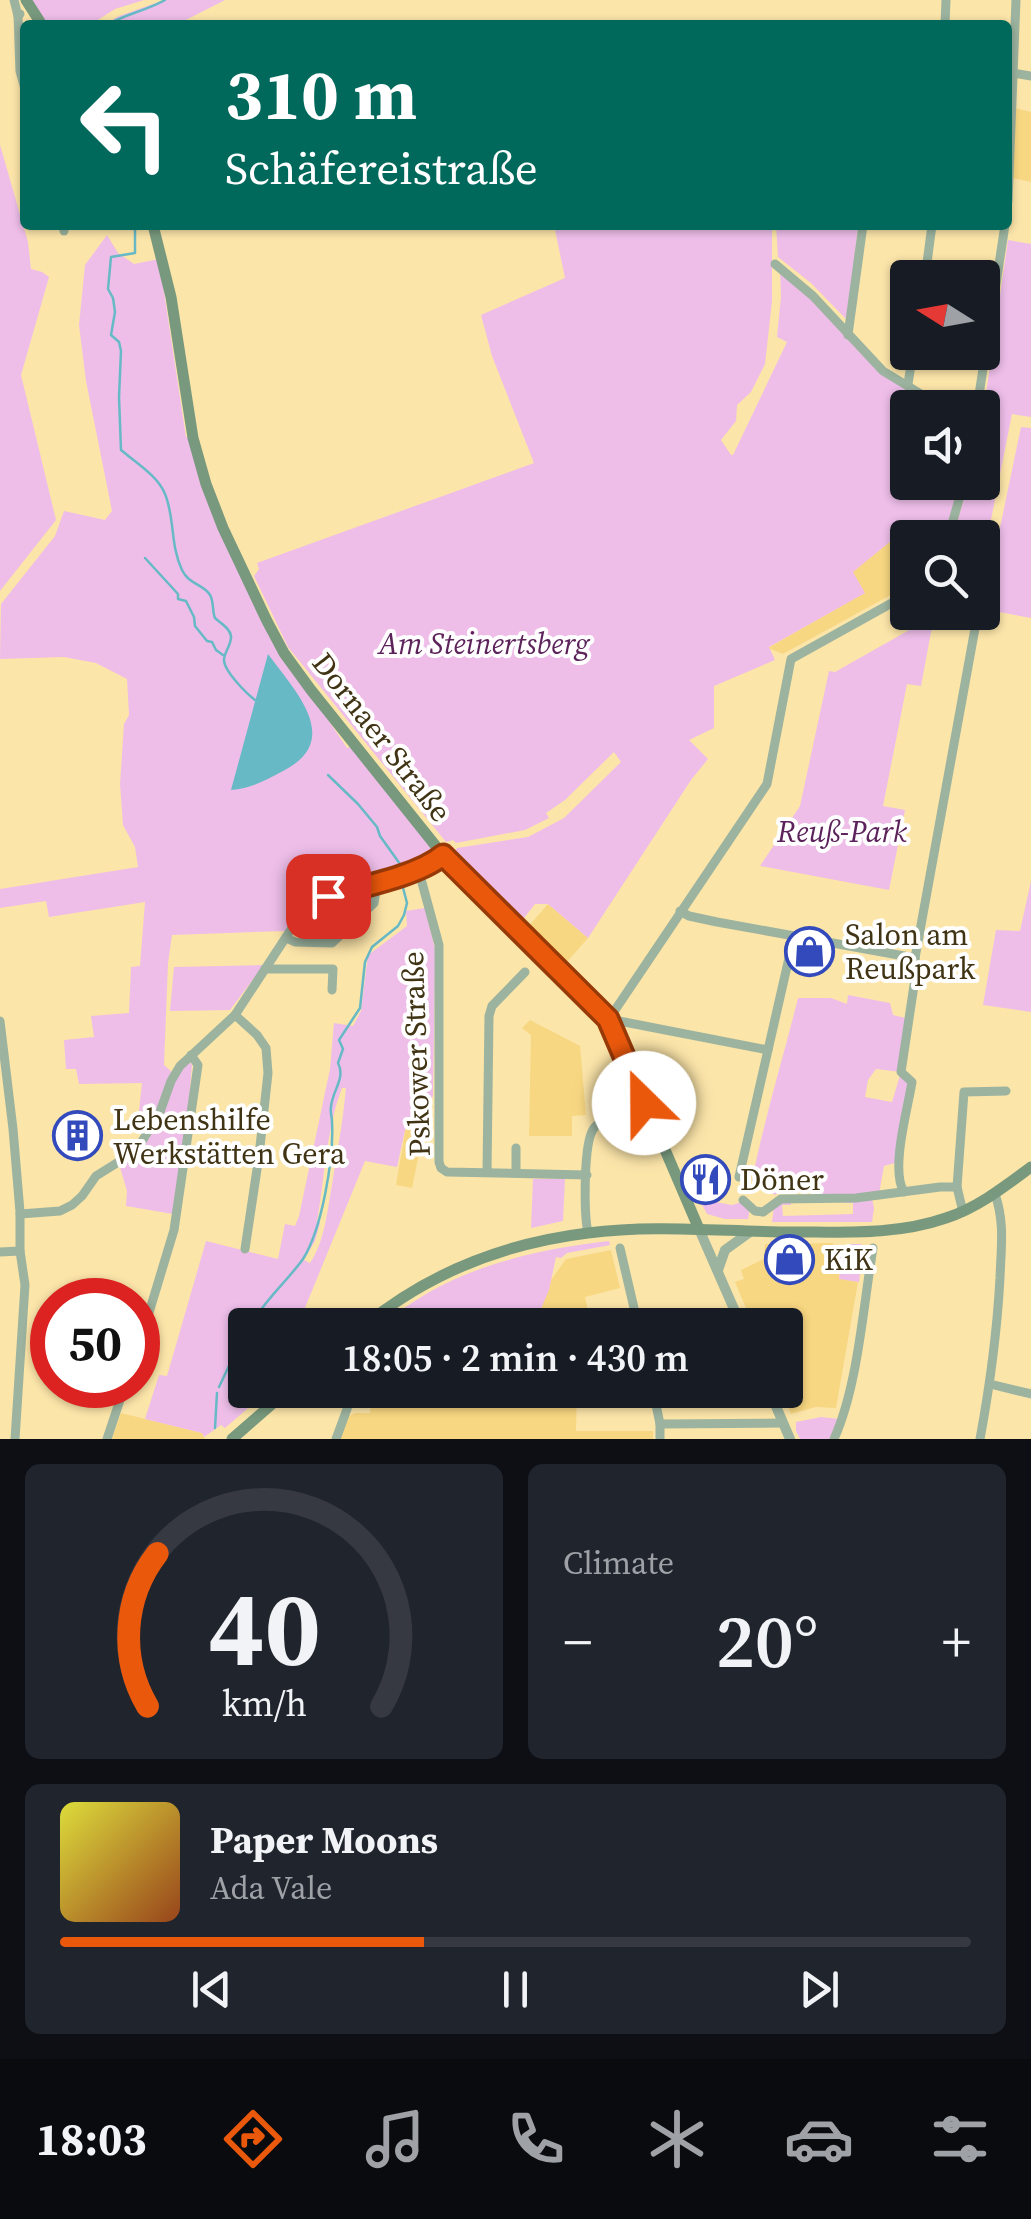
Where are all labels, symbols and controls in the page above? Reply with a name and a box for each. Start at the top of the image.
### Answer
text: 310 m [225,46,417,142]
icon: left [60,60,190,190]
text: Schäfereistraße [225,137,538,199]
north arrow [890,260,1000,370]
map controls [890,260,1000,630]
button: sound [890,390,1000,500]
button: search [890,520,1000,630]
park label: Am Steinertsberg [376,623,591,664]
street label: Dornaer Straße [303,644,461,830]
park label: Reuß-Park [776,811,908,852]
pin [286,854,371,939]
icon: arrive [301,869,356,924]
place label: Salon am Reußpark [845,914,976,989]
shop icon: Salon am Reußpark [784,925,836,977]
street label: Pskower Straße [392,951,440,1157]
position arrow [592,1051,696,1155]
place label: Lebenshilfe Werkstätten Gera [113,1099,346,1174]
building icon: Lebenshilfe Werkstätten Gera [52,1110,104,1162]
restaurant icon: Döner [679,1153,731,1205]
place label: Döner [740,1159,824,1200]
shop icon: KiK [763,1233,815,1285]
place label: KiK [824,1239,873,1280]
speed limit sign: 50 [30,1278,160,1408]
text: 18:05 · 2 min · 430 m [342,1332,689,1384]
text: Climate [563,1541,674,1585]
text: 40 [208,1556,320,1699]
text: 20° [716,1589,818,1692]
text: − [563,1604,592,1679]
text: + [942,1604,971,1679]
text: km/h [221,1679,307,1728]
text: Paper Moons [210,1814,438,1866]
text: Ada Vale [210,1866,332,1910]
icon: previous [184,1962,239,2017]
icon: pause [488,1962,543,2017]
icon: next [792,1962,847,2017]
icon: directions [218,2104,288,2174]
icon: music [360,2104,430,2174]
icon: phone [501,2104,571,2174]
icon: climate [642,2104,712,2174]
icon: car [784,2104,854,2174]
icon: filters [925,2104,995,2174]
text: 18:03 [36,2108,147,2170]

